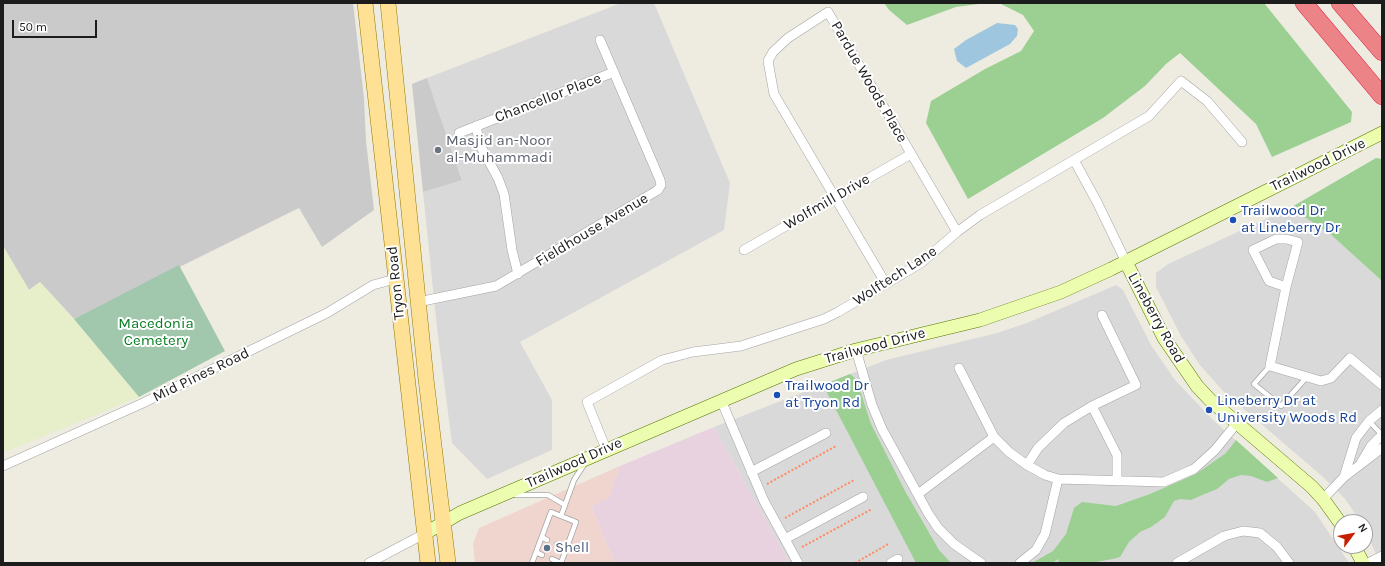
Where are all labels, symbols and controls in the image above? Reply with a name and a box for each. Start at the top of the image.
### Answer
scale bar [14,12,99,38]
street label: Pardue Woods Place [827,18,911,146]
text: 50 m [19,20,47,34]
street label: Chancellor Place [492,69,604,127]
place label: Masjid an-Noor al-Muhammadi [446,132,552,167]
street label: Trailwood Drive [1268,134,1368,196]
marker: Masjid an-Noor al-Muhammadi [433,145,443,155]
street label: Wolfmill Drive [781,170,873,234]
street label: Fieldhouse Avenue [533,189,651,271]
place label: Trailwood Dr at Lineberry Dr [1241,202,1340,237]
marker: Trailwood Dr at Lineberry Dr [1228,215,1238,225]
street label: Wolftech Lane [850,242,940,310]
street label: Tryon Road [383,245,409,321]
street label: Lineberry Road [1124,270,1188,366]
park label: Macedonia Cemetery [118,315,194,350]
street label: Trailwood Drive [823,324,927,368]
street label: Mid Pines Road [150,344,252,406]
place label: Trailwood Dr at Tryon Rd [785,377,869,412]
marker: Trailwood Dr at Tryon Rd [772,390,782,400]
place label: Lineberry Dr at University Woods Rd [1217,392,1357,427]
marker: Lineberry Dr at University Woods Rd [1204,405,1214,415]
street label: Trailwood Drive [523,434,625,492]
north arrow [1333,514,1373,554]
text: N [1355,521,1370,535]
place label: Shell [555,539,589,557]
marker: Shell [542,543,552,553]

